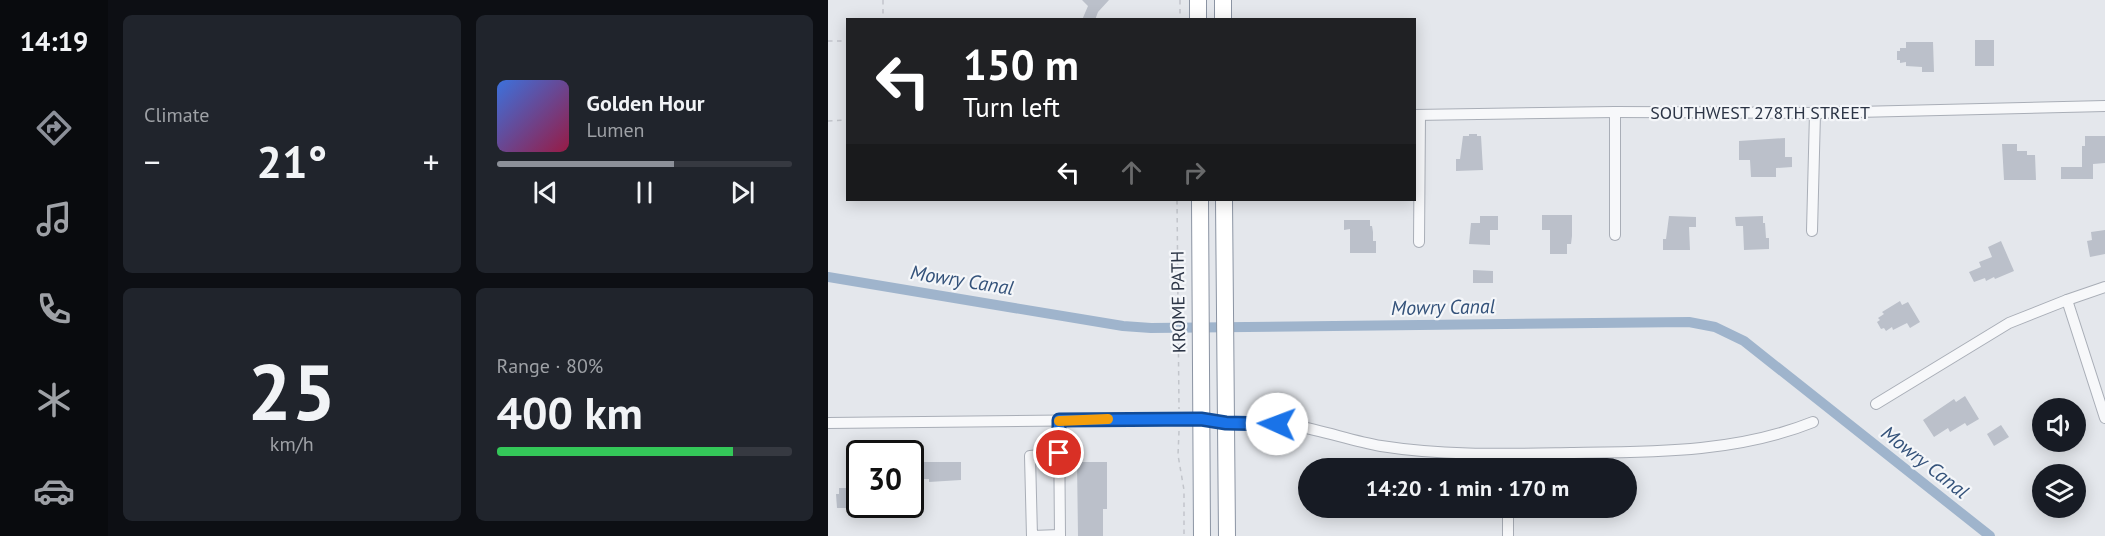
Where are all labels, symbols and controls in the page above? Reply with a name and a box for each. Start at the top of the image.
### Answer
text: 14:19 [20,24,88,58]
text: 150 m [963,37,1079,92]
icon: left [864,42,942,120]
text: Golden Hour [587,89,704,117]
text: Turn left [963,90,1060,124]
street label: SOUTHWEST 278TH STREET [1650,101,1870,124]
text: Climate [144,102,210,128]
icon: directions [33,107,75,149]
text: Lumen [587,117,645,143]
text: 21° [256,132,327,190]
text: − [144,140,161,183]
text: + [423,140,439,183]
icon: left [1052,156,1085,189]
icon: ahead [1115,156,1148,189]
icon: right [1178,156,1211,189]
icon: previous [529,176,562,209]
icon: pause [628,176,661,209]
icon: next [726,176,759,209]
icon: music [33,198,75,240]
street label: KROME PATH [1166,251,1190,353]
water label: Mowry Canal [909,259,1016,301]
icon: phone [33,288,75,330]
water label: Mowry Canal [1391,293,1496,321]
text: 25 [248,341,336,442]
text: Range · 80% [497,353,603,379]
icon: climate [33,379,75,421]
text: 400 km [497,383,643,441]
position arrow [1245,392,1309,456]
map controls [2032,398,2086,518]
button: sound [2032,398,2086,452]
water label: Mowry Canal [1876,420,1975,505]
pin [1033,427,1084,478]
text: km/h [270,431,314,457]
icon: arrive [1042,436,1075,469]
speed limit sign: 30 [846,440,924,518]
button: layers [2032,464,2086,518]
icon: car [33,470,75,512]
text: 14:20 · 1 min · 170 m [1366,474,1569,502]

